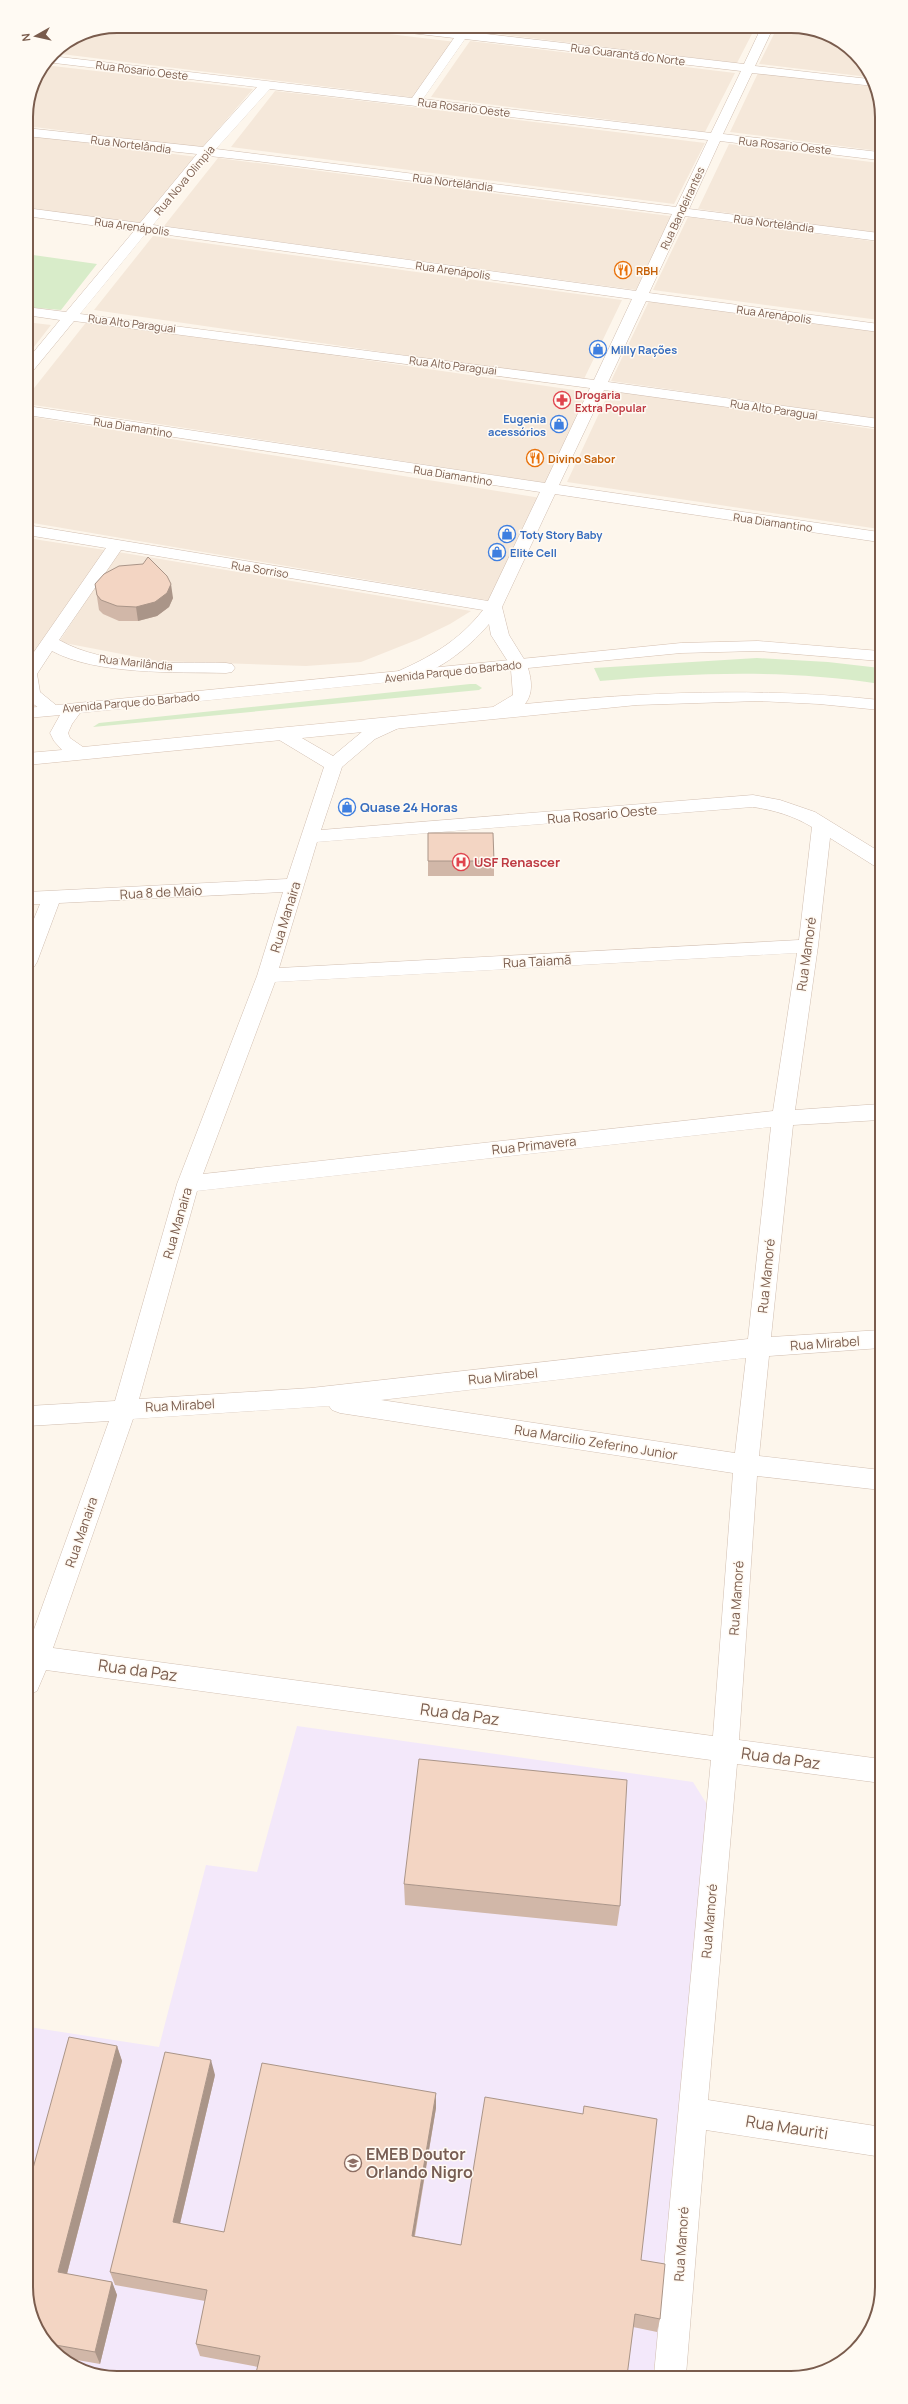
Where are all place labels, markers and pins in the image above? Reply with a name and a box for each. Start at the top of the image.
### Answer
restaurant icon: RBH [613,260,633,280]
place label: RBH [636,263,658,278]
shop icon: Milly Rações [588,339,608,359]
place label: Milly Rações [611,342,677,357]
place label: Drogaria Extra Popular [575,387,647,415]
pharmacy icon: Drogaria Extra Popular [552,390,572,410]
place label: Eugenia acessórios [488,411,546,439]
shop icon: Eugenia acessórios [549,414,569,434]
restaurant icon: Divino Sabor [525,448,545,468]
place label: Divino Sabor [548,451,616,466]
shop icon: Toty Story Baby [497,524,517,544]
place label: Toty Story Baby [520,527,603,542]
shop icon: Elite Cell [487,542,507,562]
place label: Elite Cell [510,545,557,560]
shop icon: Quase 24 Horas [337,797,357,817]
place label: Quase 24 Horas [360,798,458,816]
hospital icon: USF Renascer [451,852,471,872]
place label: USF Renascer [474,853,560,871]
place label: EMEB Doutor Orlando Nigro [366,2143,473,2183]
school or university icon: EMEB Doutor Orlando Nigro [343,2153,363,2173]

